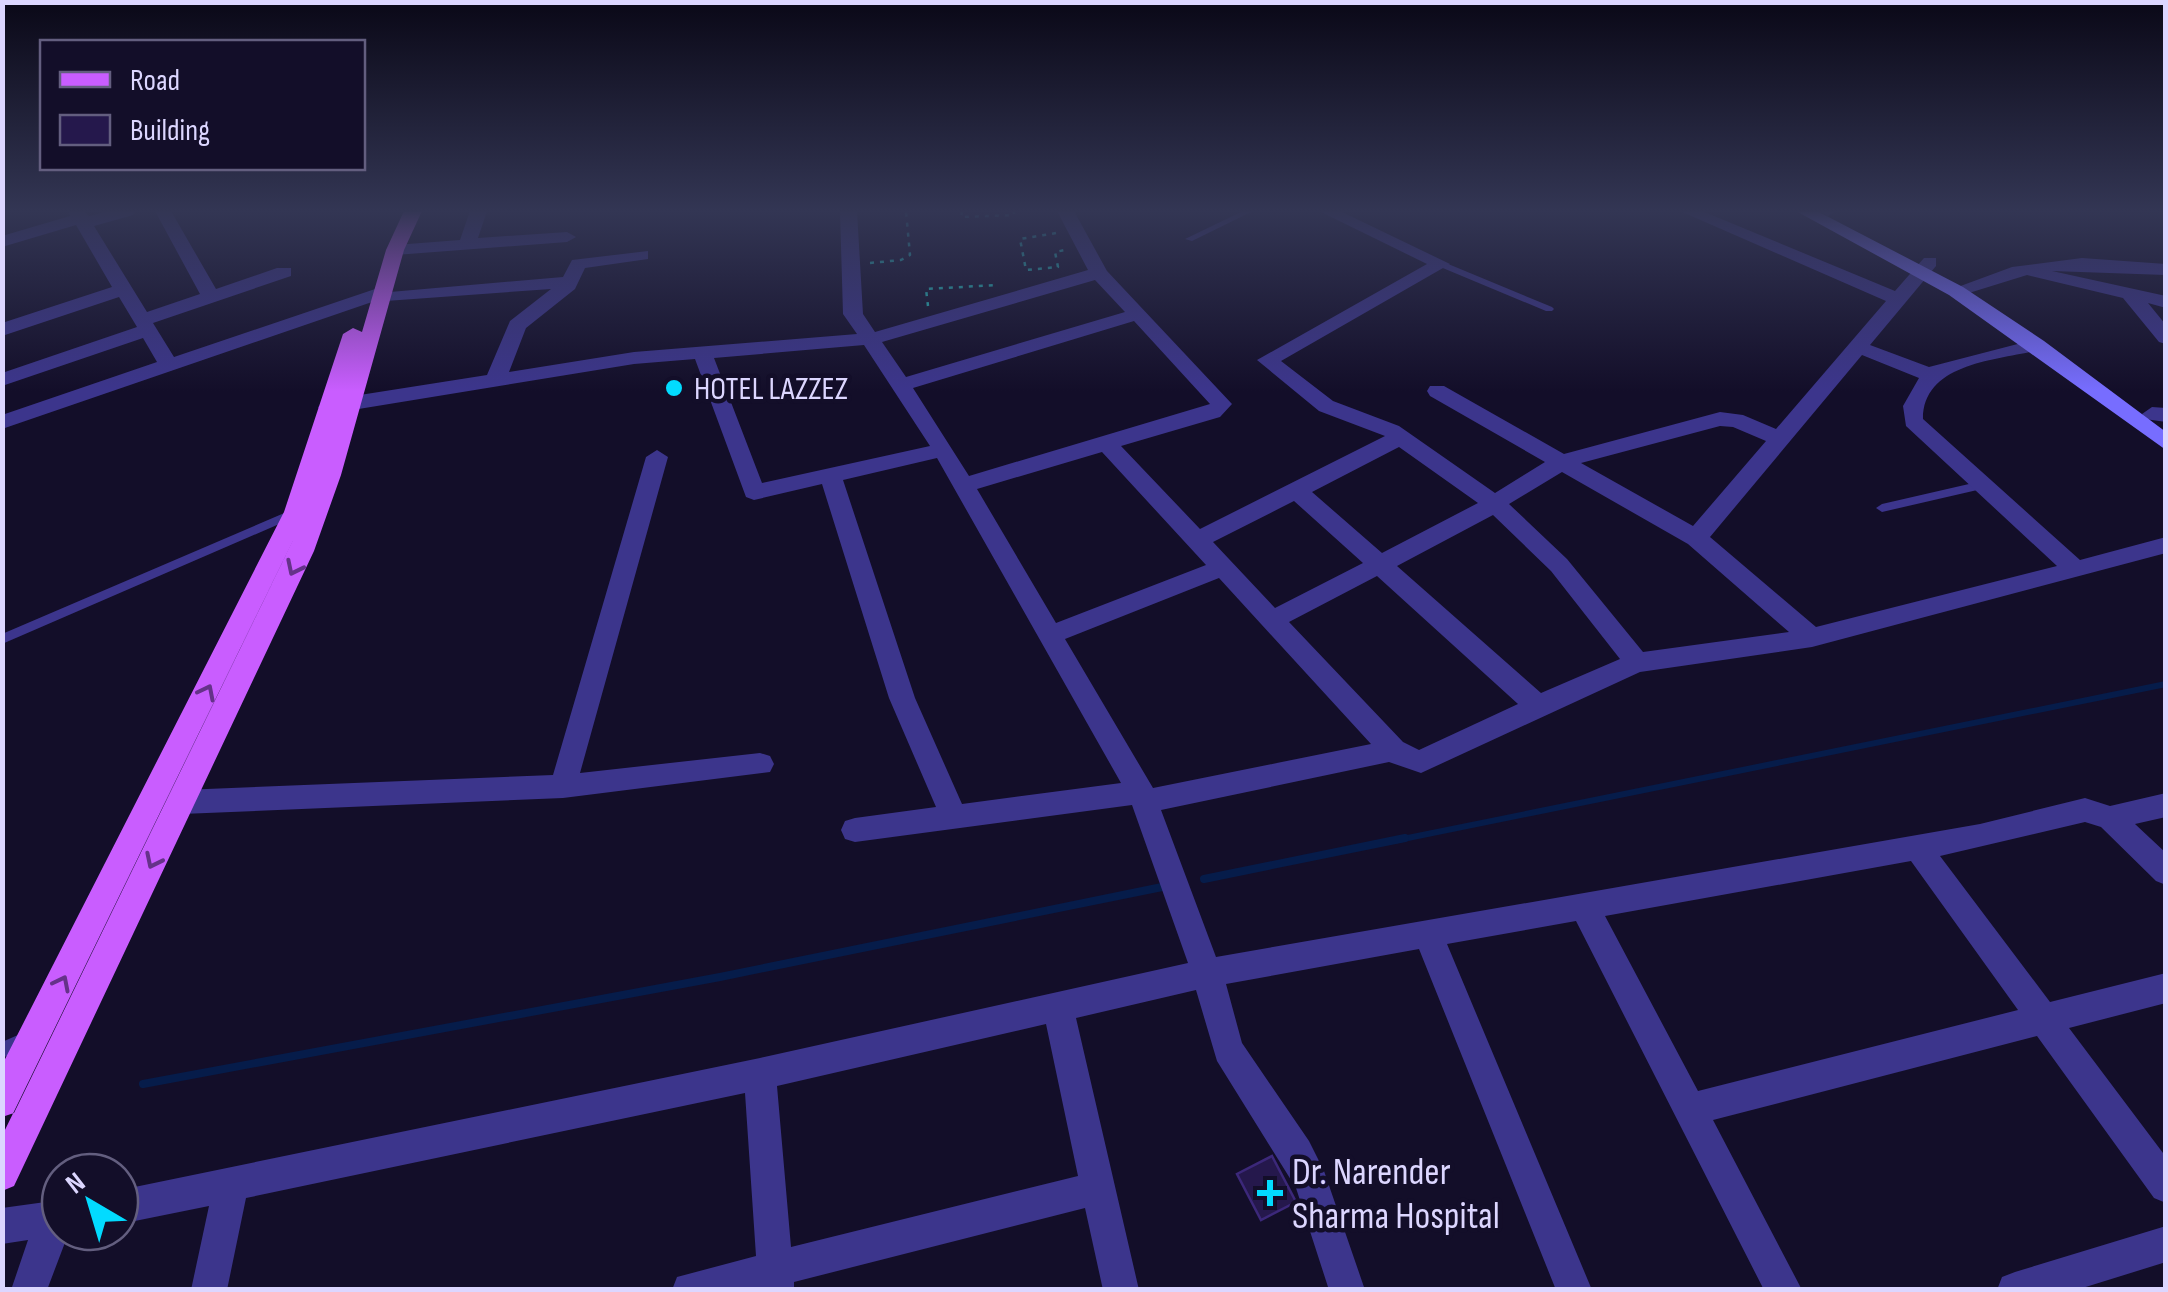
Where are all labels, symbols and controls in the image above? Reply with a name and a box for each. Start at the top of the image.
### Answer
legend [40,40,365,170]
text: Road [130,63,180,99]
text: Building [130,113,210,149]
place label: HOTEL LAZZEZ [694,370,848,409]
marker: HOTEL LAZZEZ [663,377,685,399]
one-way arrow [286,558,306,576]
one-way arrow [195,685,214,703]
one-way arrow [146,851,166,869]
one-way arrow [50,975,69,993]
place label: Dr. Narender Sharma Hospital [1292,1150,1500,1239]
north arrow [40,1152,140,1252]
text: N [59,1166,92,1201]
marker: Dr. Narender Sharma Hospital [1257,1180,1283,1206]

